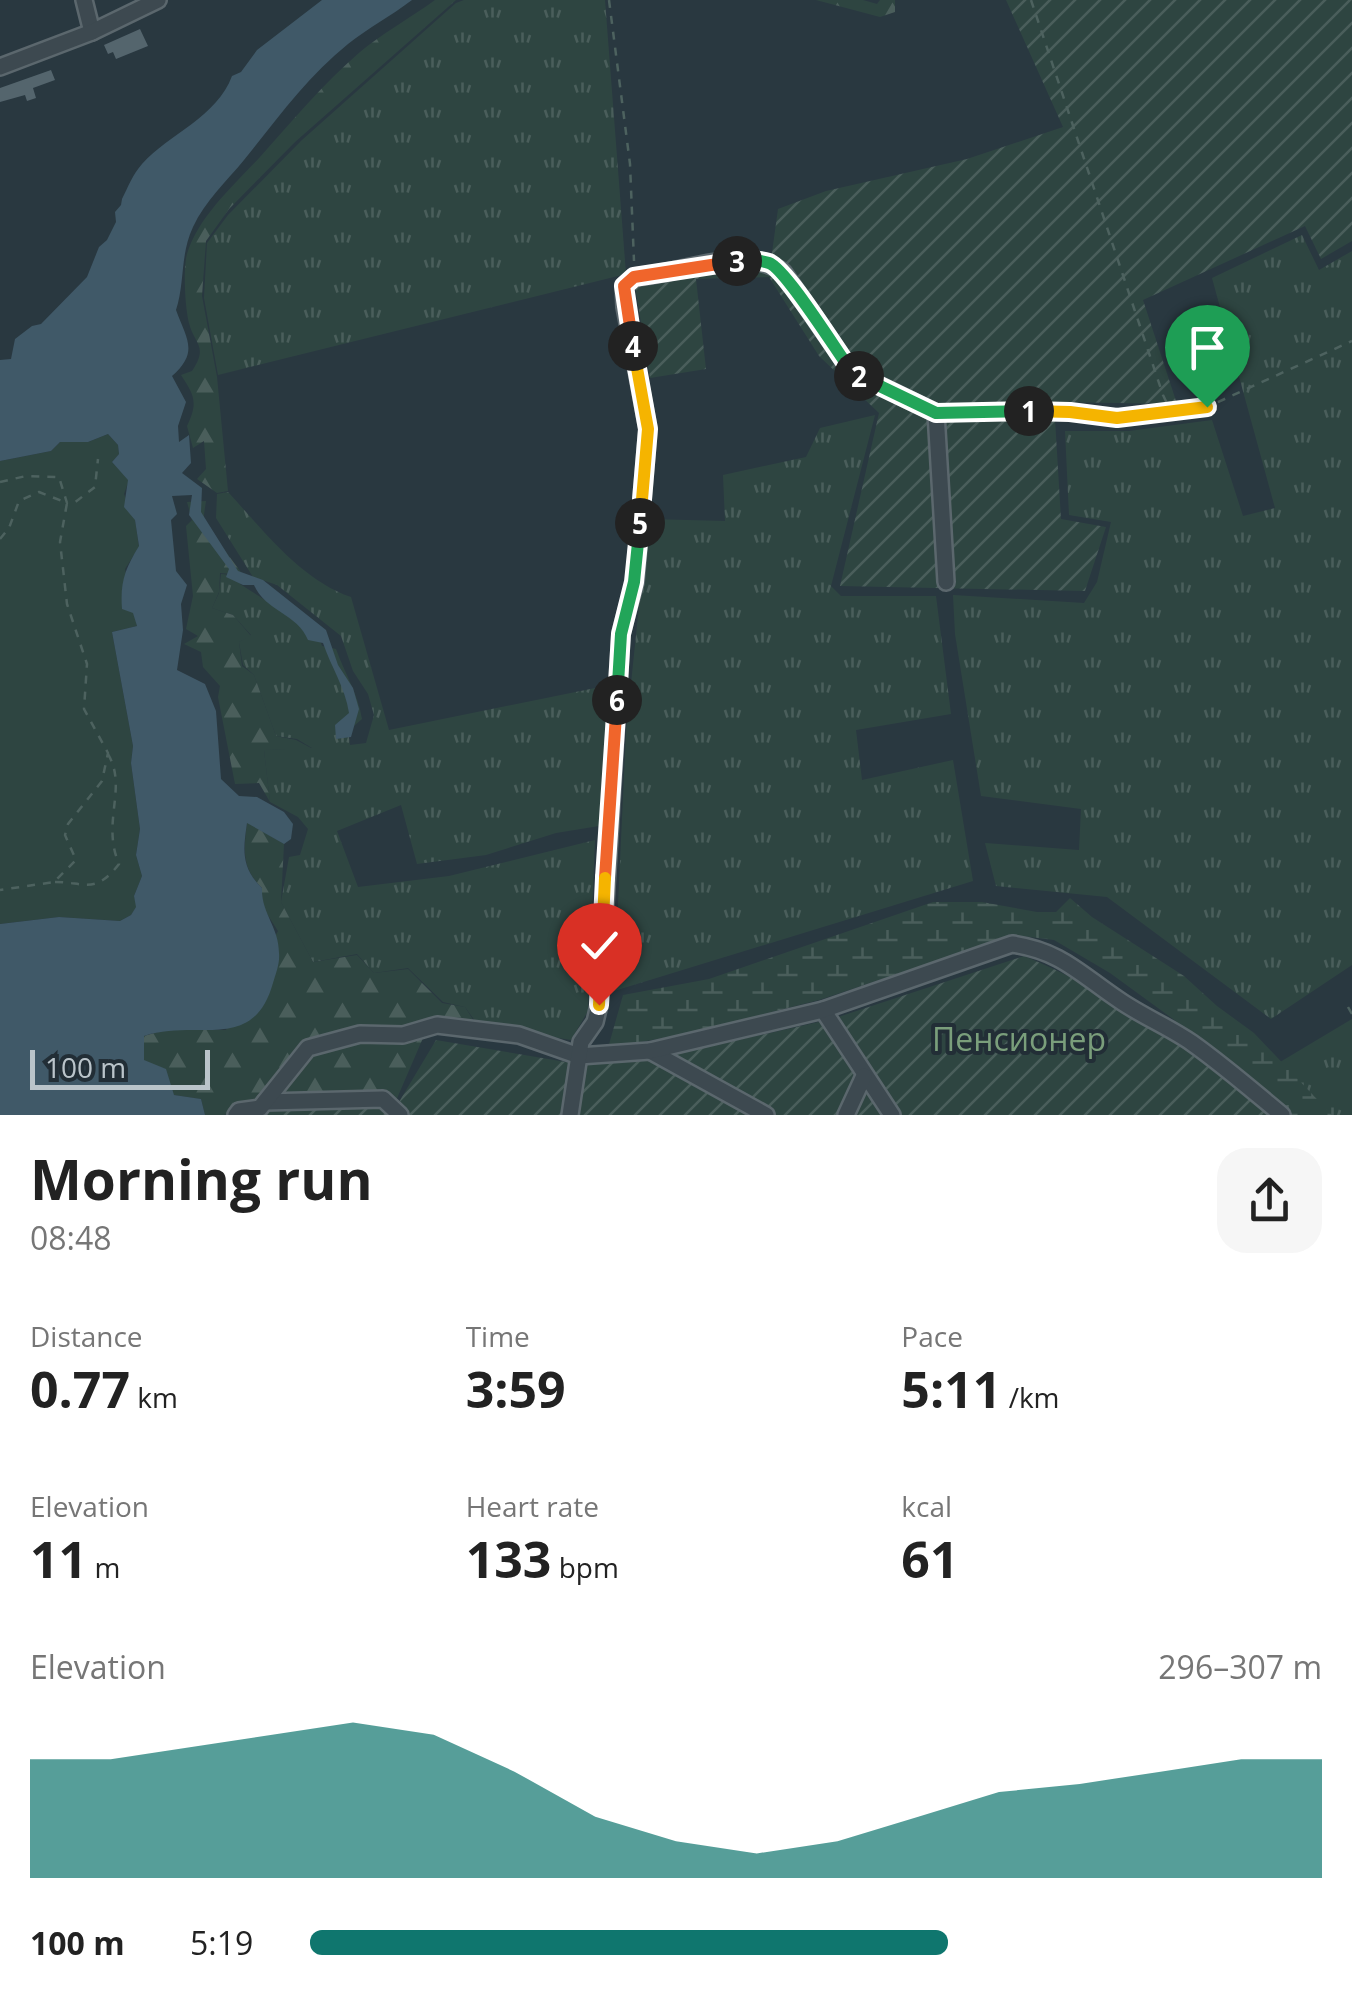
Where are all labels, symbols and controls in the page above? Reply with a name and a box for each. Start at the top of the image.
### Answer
pin: 3 [712,236,762,286]
text: 3 [729,242,745,280]
pin [1165,305,1250,408]
icon: arrive [1180,320,1235,375]
pin: 4 [608,321,658,371]
text: 4 [625,327,641,365]
pin: 2 [834,351,884,401]
text: 2 [851,357,867,395]
pin: 1 [1004,386,1054,436]
text: 1 [1021,392,1037,430]
pin: 5 [615,498,665,548]
text: 5 [632,504,648,542]
pin: 6 [592,675,642,725]
text: 6 [609,681,625,719]
pin [557,903,642,1006]
icon: check [572,918,627,973]
park label: Пенсионер [932,1017,1106,1060]
scale bar [30,1045,210,1090]
text: 100 m [45,1048,126,1086]
text: Morning run [30,1141,373,1216]
button: share [1217,1148,1322,1253]
text: 08:48 [30,1216,112,1259]
text: Distance [30,1317,143,1355]
text: Time [466,1317,530,1355]
text: Pace [901,1317,963,1355]
text: 0.77 [30,1355,130,1423]
text: 3:59 [466,1355,566,1423]
text: 5:11 [901,1355,1001,1423]
text: km [130,1378,178,1416]
text: /km [1001,1378,1060,1416]
text: Elevation [30,1487,149,1525]
text: Heart rate [466,1487,599,1525]
text: kcal [901,1487,952,1525]
text: 11 [30,1525,87,1593]
text: 133 [466,1525,551,1593]
text: 61 [901,1525,959,1593]
text: m [87,1548,120,1586]
text: bpm [551,1548,619,1586]
text: Elevation [30,1645,166,1688]
text: 296–307 m [1158,1645,1322,1688]
text: 100 m [30,1921,125,1964]
text: 5:19 [190,1921,253,1964]

